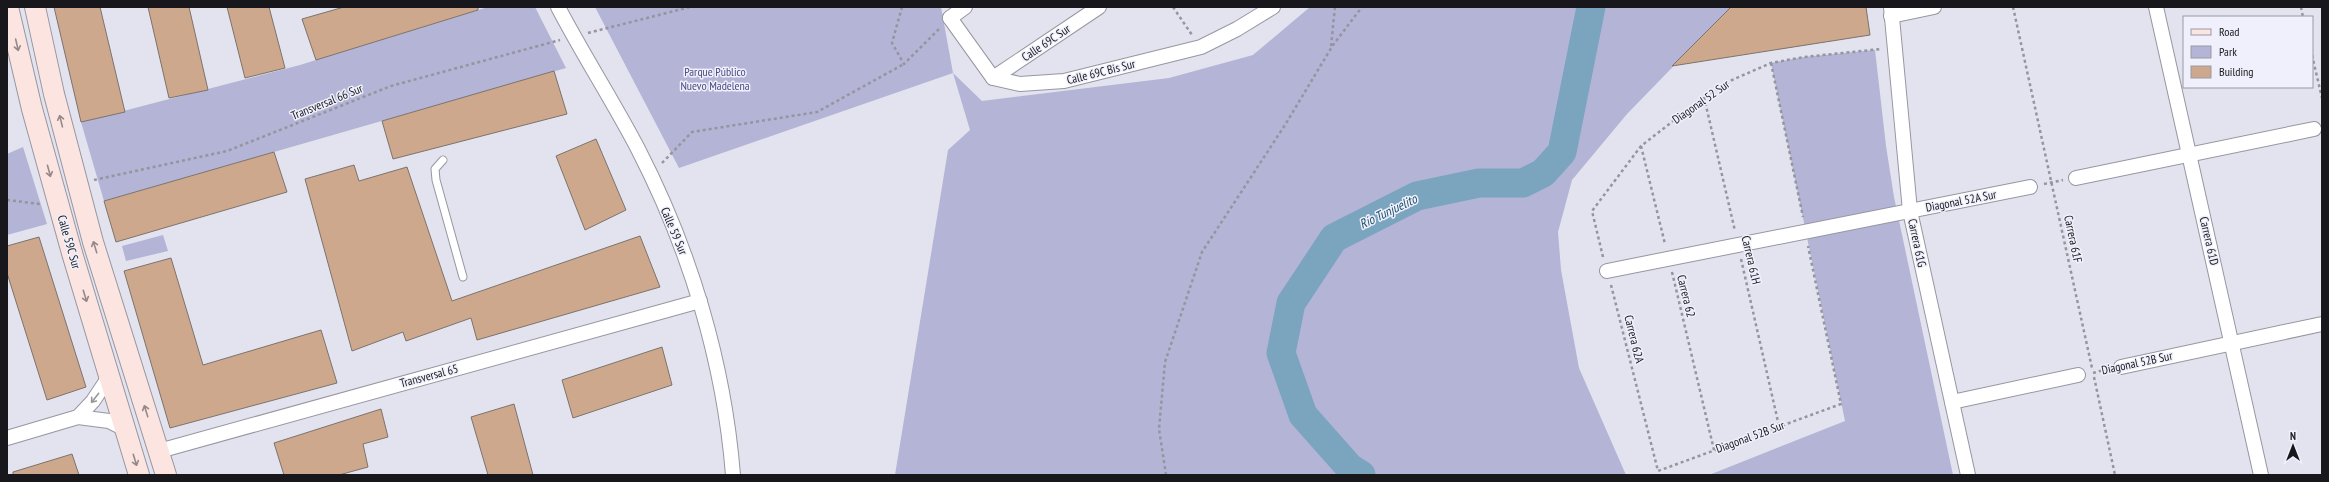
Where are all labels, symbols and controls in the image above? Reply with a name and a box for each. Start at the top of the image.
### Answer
legend [2183,16,2313,88]
street label: Calle 69C Sur [1019,21,1073,64]
text: Road [2219,24,2239,39]
one-way arrow [14,38,22,51]
text: Park [2219,44,2237,59]
street label: Calle 69C Bis Sur [1065,56,1137,87]
park label: Parque Público Nuevo Madelena [680,64,750,93]
text: Building [2219,64,2254,79]
street label: Diagonal 52 Sur [1669,76,1733,127]
street label: Transversal 66 Sur [289,80,365,123]
one-way arrow [57,115,65,128]
one-way arrow [46,164,53,177]
street label: Diagonal 52A Sur [1924,186,1998,215]
water label: Río Tunjuelito [1357,190,1421,233]
street label: Calle 59 Sur [658,205,691,257]
street label: Calle 59C Sur [55,213,85,271]
street label: Carrera 61F [2061,214,2086,264]
street label: Carrera 61D [2197,215,2222,267]
street label: Carrera 61G [1905,217,1930,269]
street label: Carrera 61H [1739,234,1764,286]
one-way arrow [91,240,98,253]
street label: Carrera 62 [1674,273,1699,319]
one-way arrow [82,289,89,302]
street label: Carrera 62A [1621,313,1648,365]
street label: Diagonal 52B Sur [2100,348,2174,377]
street label: Transversal 65 [398,361,460,390]
one-way arrow [91,392,100,403]
one-way arrow [142,405,149,418]
street label: Diagonal 52B Sur [1713,417,1787,456]
north arrow [2273,426,2313,466]
text: N [2290,429,2296,443]
one-way arrow [132,454,139,467]

